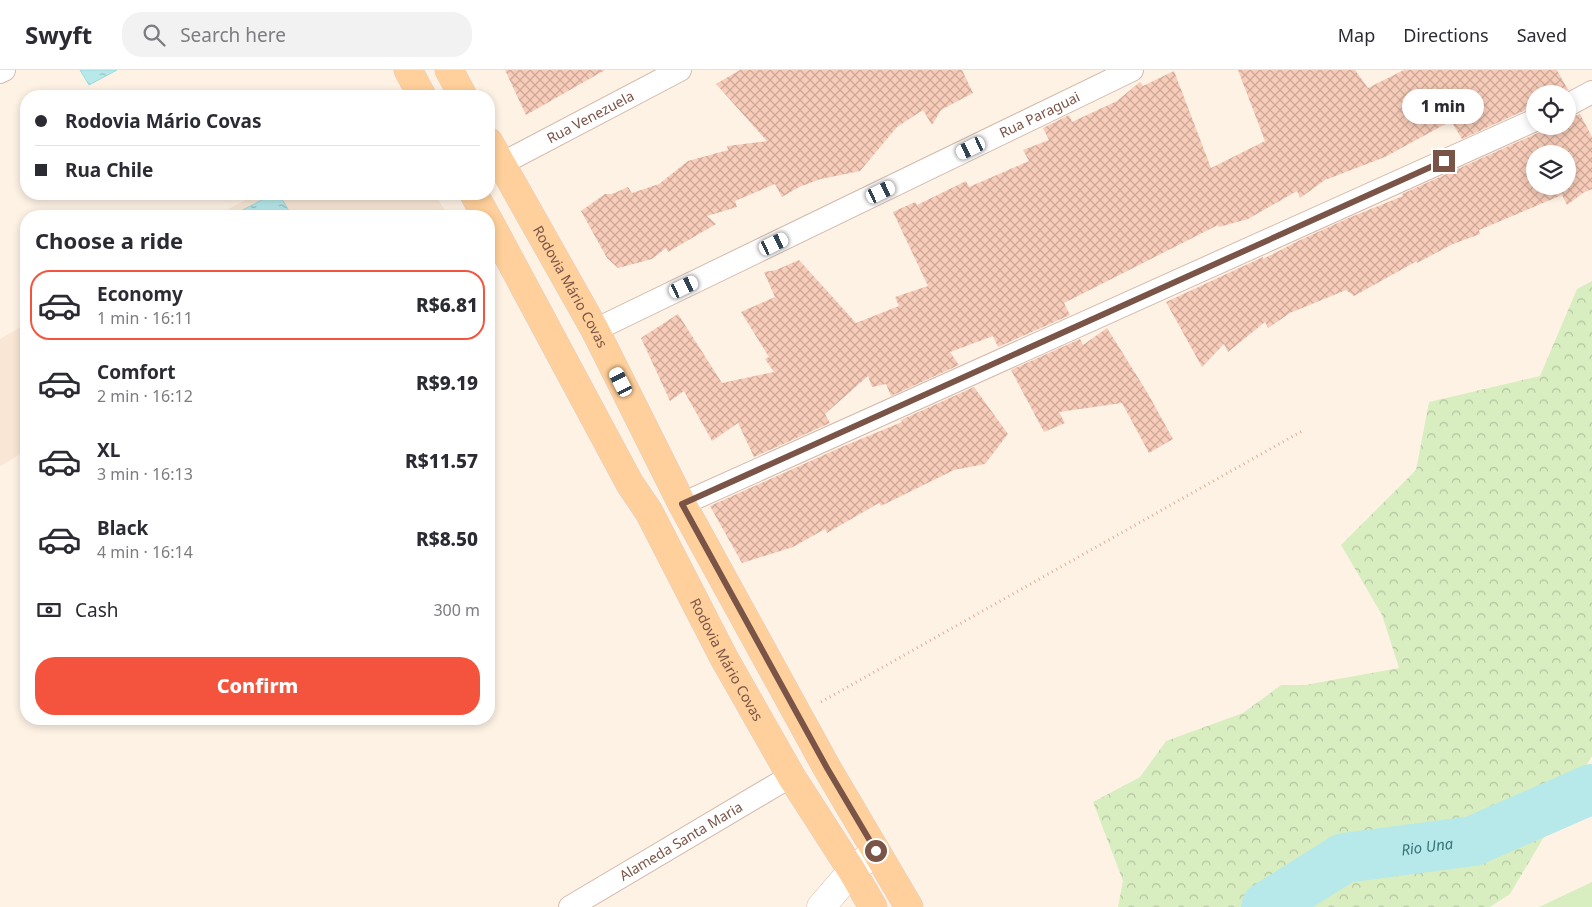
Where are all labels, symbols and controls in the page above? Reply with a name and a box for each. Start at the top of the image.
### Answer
search box [122,12,472,57]
text: Swyft [25,18,92,51]
icon: search [140,21,168,49]
text: Search here [180,22,286,48]
text: Map [1338,23,1375,47]
text: Directions [1403,23,1489,47]
text: Saved [1517,23,1567,47]
map controls [1526,85,1576,195]
button: locate [1526,85,1576,135]
street label: Rua Venezuela [543,86,637,147]
street label: Rua Paraguai [996,87,1083,142]
callout: 1 min [1403,88,1485,124]
text: 1 min [1421,95,1465,117]
text: Rodovia Mário Covas [65,108,261,134]
car [954,135,987,161]
button: layers [1526,145,1576,195]
route end [1433,150,1455,172]
text: Rua Chile [65,157,153,183]
car [864,179,897,205]
street label: Rodovia Mário Covas [529,222,612,351]
text: Choose a ride [35,225,183,255]
car [757,231,790,257]
car [667,274,700,300]
text: Economy [97,281,183,307]
icon: car [37,283,82,328]
text: R$6.81 [416,292,478,318]
text: 1 min · 16:11 [97,307,193,329]
text: Comfort [97,359,176,385]
icon: car [37,361,82,406]
car [607,365,634,399]
text: R$9.19 [416,370,478,396]
text: 2 min · 16:12 [97,385,193,407]
text: XL [97,437,120,463]
icon: car [37,439,82,484]
text: R$11.57 [405,448,478,474]
text: 3 min · 16:13 [97,463,193,485]
text: Black [97,515,148,541]
icon: car [37,517,82,562]
text: R$8.50 [416,526,478,552]
text: 4 min · 16:14 [97,541,193,563]
street label: Rodovia Mário Covas [686,595,768,725]
icon: cash [35,596,63,624]
text: Cash [75,597,119,623]
text: 300 m [433,599,480,621]
button: Confirm [35,657,480,715]
street label: Alameda Santa Maria [616,797,746,885]
water label: Rio Una [1400,833,1455,859]
route start [865,840,887,862]

